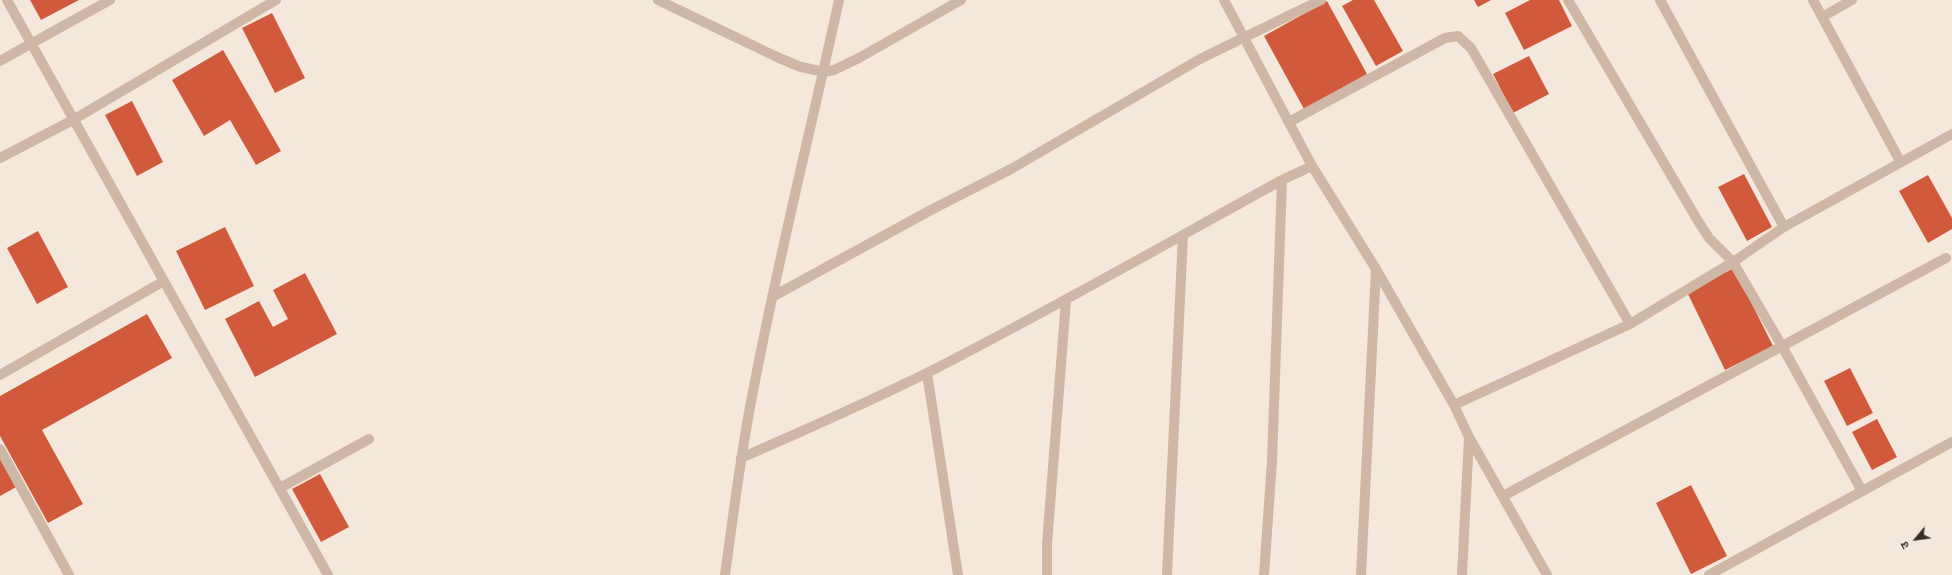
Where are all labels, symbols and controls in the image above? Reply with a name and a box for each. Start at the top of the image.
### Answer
north arrow [1896,519,1936,559]
text: उ [1897,539,1913,552]

